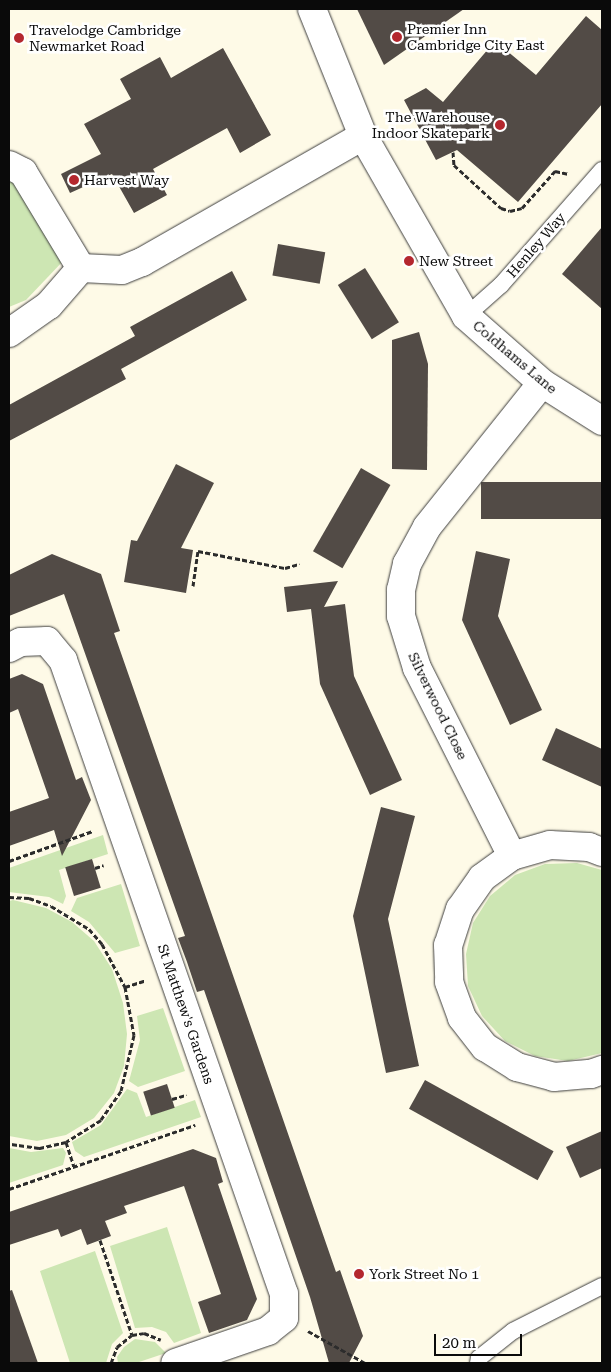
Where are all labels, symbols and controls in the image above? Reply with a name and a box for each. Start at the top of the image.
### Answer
place label: Premier Inn Cambridge City East [407,21,545,54]
place label: Travelodge Cambridge Newmarket Road [29,22,181,54]
marker: Premier Inn Cambridge City East [391,31,403,43]
marker: Travelodge Cambridge Newmarket Road [13,32,25,44]
place label: The Warehouse Indoor Skatepark [372,109,490,142]
marker: The Warehouse Indoor Skatepark [494,119,506,131]
place label: Harvest Way [84,172,169,188]
marker: Harvest Way [68,174,80,186]
street label: Henley Way [503,209,569,281]
place label: New Street [419,253,493,269]
marker: New Street [403,255,415,267]
street label: Coldhams Lane [469,317,561,397]
street label: Silverwood Close [405,650,471,762]
street label: St Matthew's Gardens [154,942,218,1086]
place label: York Street No 1 [369,1266,479,1282]
marker: York Street No 1 [353,1268,365,1280]
scale bar [436,1324,524,1356]
text: 20 m [442,1334,476,1352]

